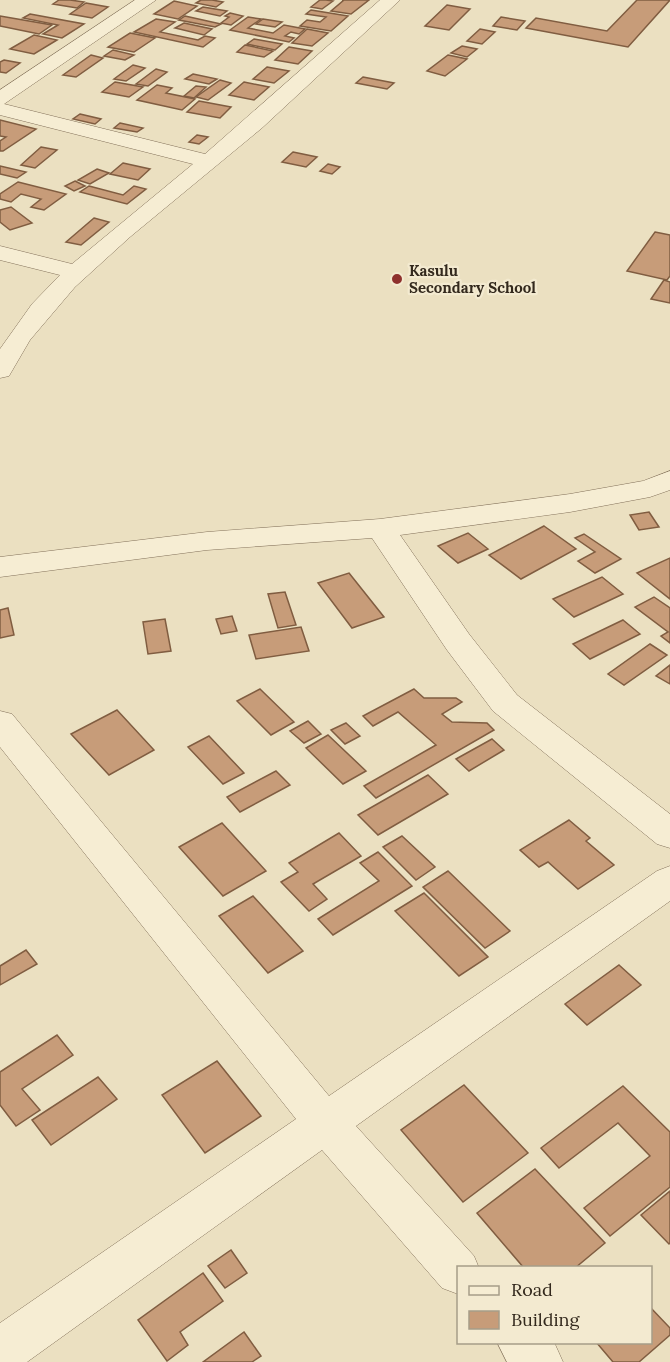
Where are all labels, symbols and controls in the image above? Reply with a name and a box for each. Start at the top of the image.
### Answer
place label: Kasulu Secondary School [409,261,536,297]
marker: Kasulu Secondary School [390,272,404,286]
legend [457,1266,652,1344]
text: Road [511,1278,553,1301]
text: Building [511,1308,581,1331]

